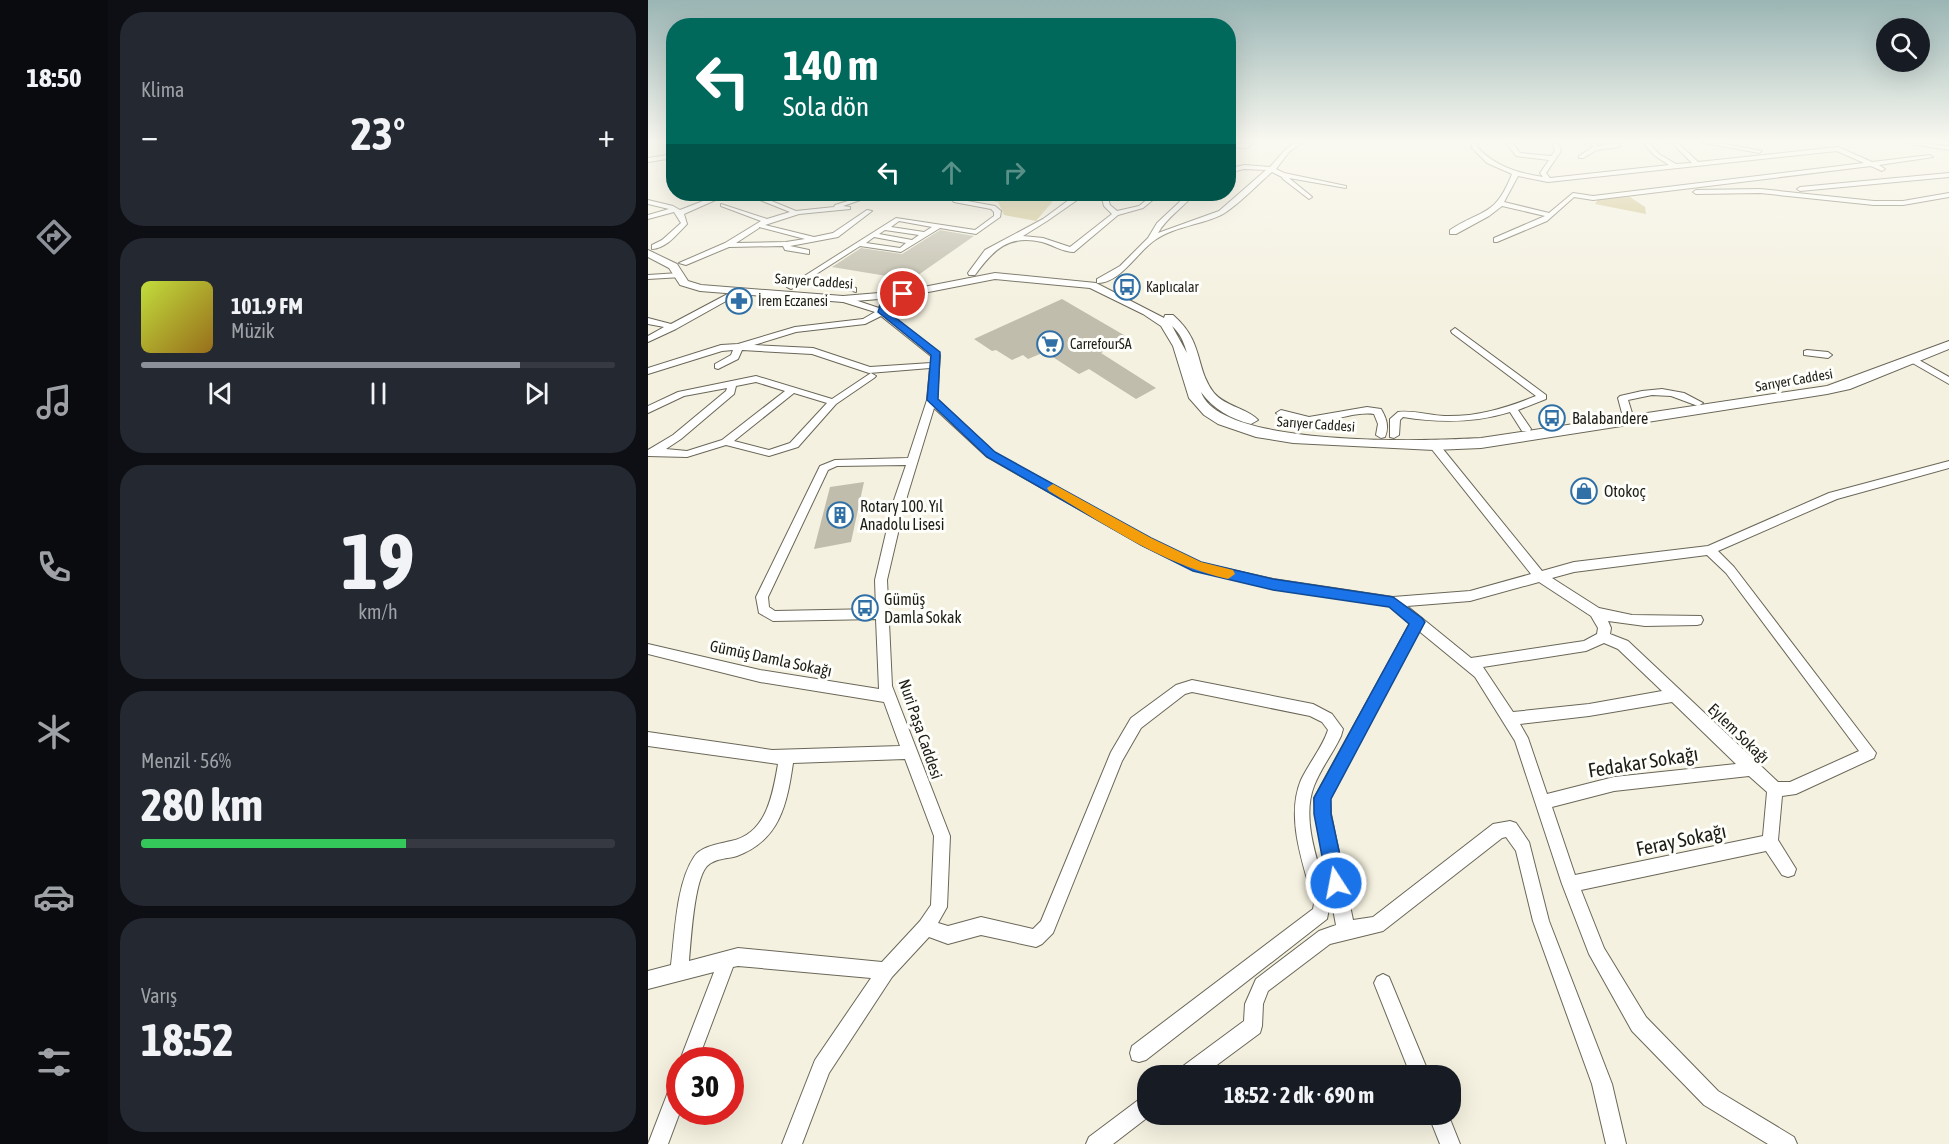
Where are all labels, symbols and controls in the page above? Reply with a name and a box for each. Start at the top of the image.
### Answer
map controls [1876,18,1930,72]
button: search [1876,18,1930,72]
text: 140 m [783,41,878,89]
icon: left [684,42,762,120]
text: 18:50 [26,62,82,93]
text: Klima [141,78,184,101]
text: Sola dön [783,91,869,122]
text: 23° [351,108,405,160]
text: − [141,116,158,154]
text: + [598,116,615,154]
icon: left [872,156,905,189]
icon: ahead [935,156,968,189]
icon: right [998,156,1031,189]
icon: directions [33,216,75,258]
pin [877,268,928,319]
street label: Sarıyer Caddesi [774,270,854,292]
bus stop icon: Kaplıcalar [1112,272,1142,302]
icon: arrive [886,277,919,310]
place label: Kaplıcalar [1146,279,1200,295]
pharmacy icon: İrem Eczanesi [724,286,754,316]
text: 101.9 FM [231,293,303,319]
place label: İrem Eczanesi [758,293,828,309]
text: Müzik [231,319,275,342]
supermarket icon: CarrefourSA [1035,329,1065,359]
place label: CarrefourSA [1070,336,1132,352]
street label: Sarıyer Caddesi [1754,365,1834,395]
icon: previous [204,377,237,410]
icon: pause [362,377,395,410]
icon: next [520,377,553,410]
icon: music [33,381,75,423]
bus stop icon: Balabandere [1537,403,1567,433]
place label: Balabandere [1572,409,1648,427]
street label: Sarıyer Caddesi [1276,413,1356,435]
shop icon: Otokoç [1569,476,1599,506]
place label: Otokoç [1604,482,1646,501]
place label: Rotary 100. Yıl Anadolu Lisesi [860,497,944,533]
building icon: Rotary 100. Yıl Anadolu Lisesi [825,500,855,530]
text: 19 [341,516,415,606]
icon: phone [33,546,75,588]
place label: Gümüş Damla Sokak [884,590,962,626]
bus stop icon: Gümüş Damla Sokak [850,593,880,623]
text: km/h [358,600,398,623]
street label: Gümüş Damla Sokağı [708,636,834,681]
street label: Nuri Paşa Caddesi [895,677,947,782]
street label: Eylem Sokağı [1704,700,1773,767]
icon: climate [33,711,75,753]
street label: Fedakar Sokağı [1586,741,1700,782]
text: Menzil · 56% [141,749,231,772]
text: 280 km [141,779,263,831]
street label: Feray Sokağı [1634,819,1728,860]
position arrow [1304,851,1368,915]
icon: car [33,876,75,918]
text: Varış [141,984,177,1007]
text: 18:52 [141,1014,234,1066]
icon: filters [33,1041,75,1083]
speed limit sign: 30 [666,1047,744,1125]
text: 18:52 · 2 dk · 690 m [1224,1082,1374,1108]

